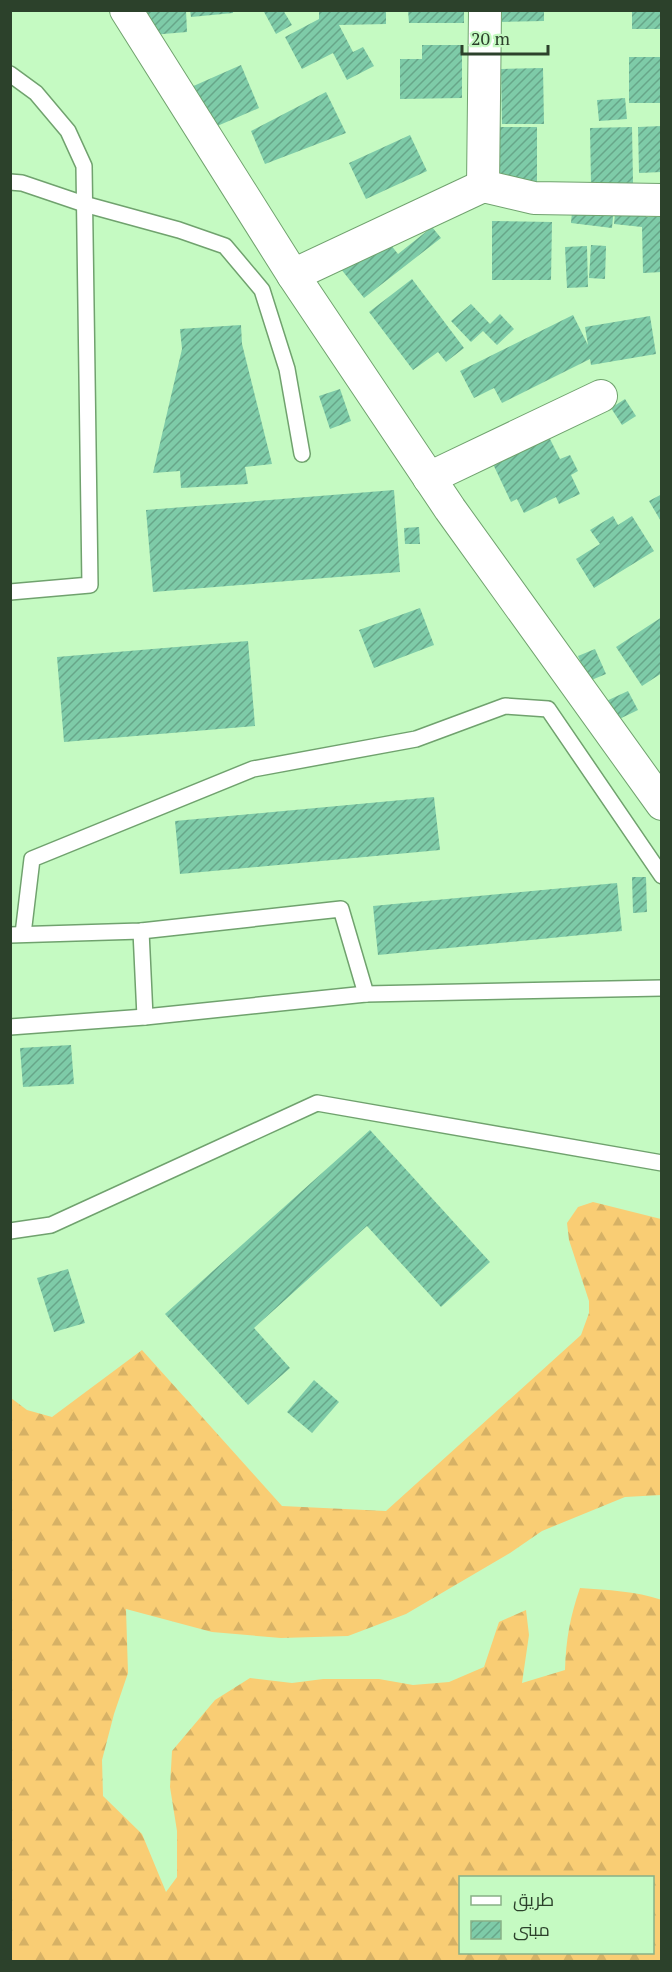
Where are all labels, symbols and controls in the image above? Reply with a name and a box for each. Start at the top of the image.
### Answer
scale bar [462,18,548,56]
text: 20 m [471,26,511,50]
legend [459,1876,654,1954]
text: طريق [513,1887,554,1912]
text: مبنى [513,1917,550,1941]

